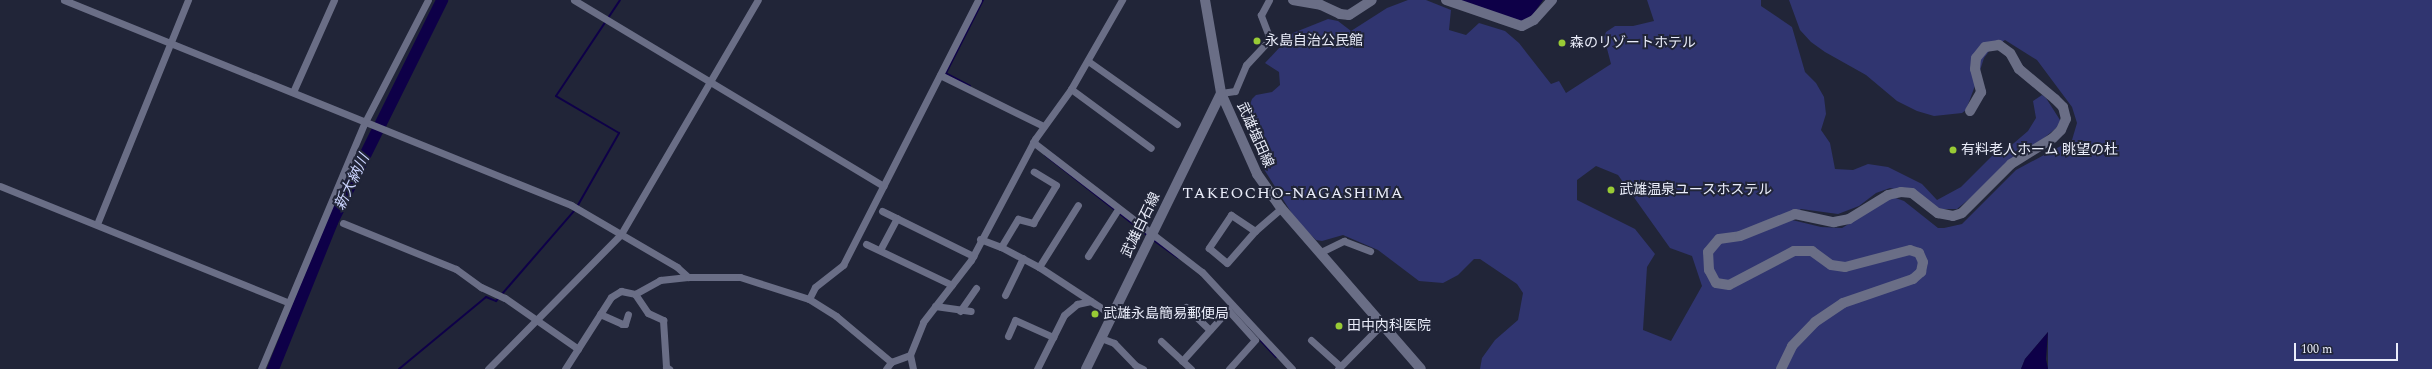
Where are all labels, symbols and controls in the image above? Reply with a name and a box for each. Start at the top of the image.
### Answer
place label: 永島自治公民館 [1265,33,1363,49]
place label: 森のリゾートホテル [1570,35,1696,51]
marker: 永島自治公民館 [1252,36,1262,46]
marker: 森のリゾートホテル [1557,38,1567,48]
street label: 武雄塩田線 [1233,100,1277,170]
place label: 有料老人ホーム 眺望の杜 [1961,142,2118,158]
marker: 有料老人ホーム 眺望の杜 [1948,145,1958,155]
water label: 新大納川 [331,151,373,213]
place label: 武雄温泉ユースホステル [1619,182,1773,198]
district label: TAKEOCHO-NAGASHIMA [1182,183,1404,203]
marker: 武雄温泉ユースホステル [1606,185,1616,195]
street label: 武雄白石線 [1118,190,1164,260]
place label: 武雄永島簡易郵便局 [1103,306,1229,322]
marker: 武雄永島簡易郵便局 [1090,309,1100,319]
place label: 田中内科医院 [1347,318,1431,334]
marker: 田中内科医院 [1334,321,1344,331]
scale bar [2296,335,2400,361]
text: 100 m [2301,340,2332,359]

